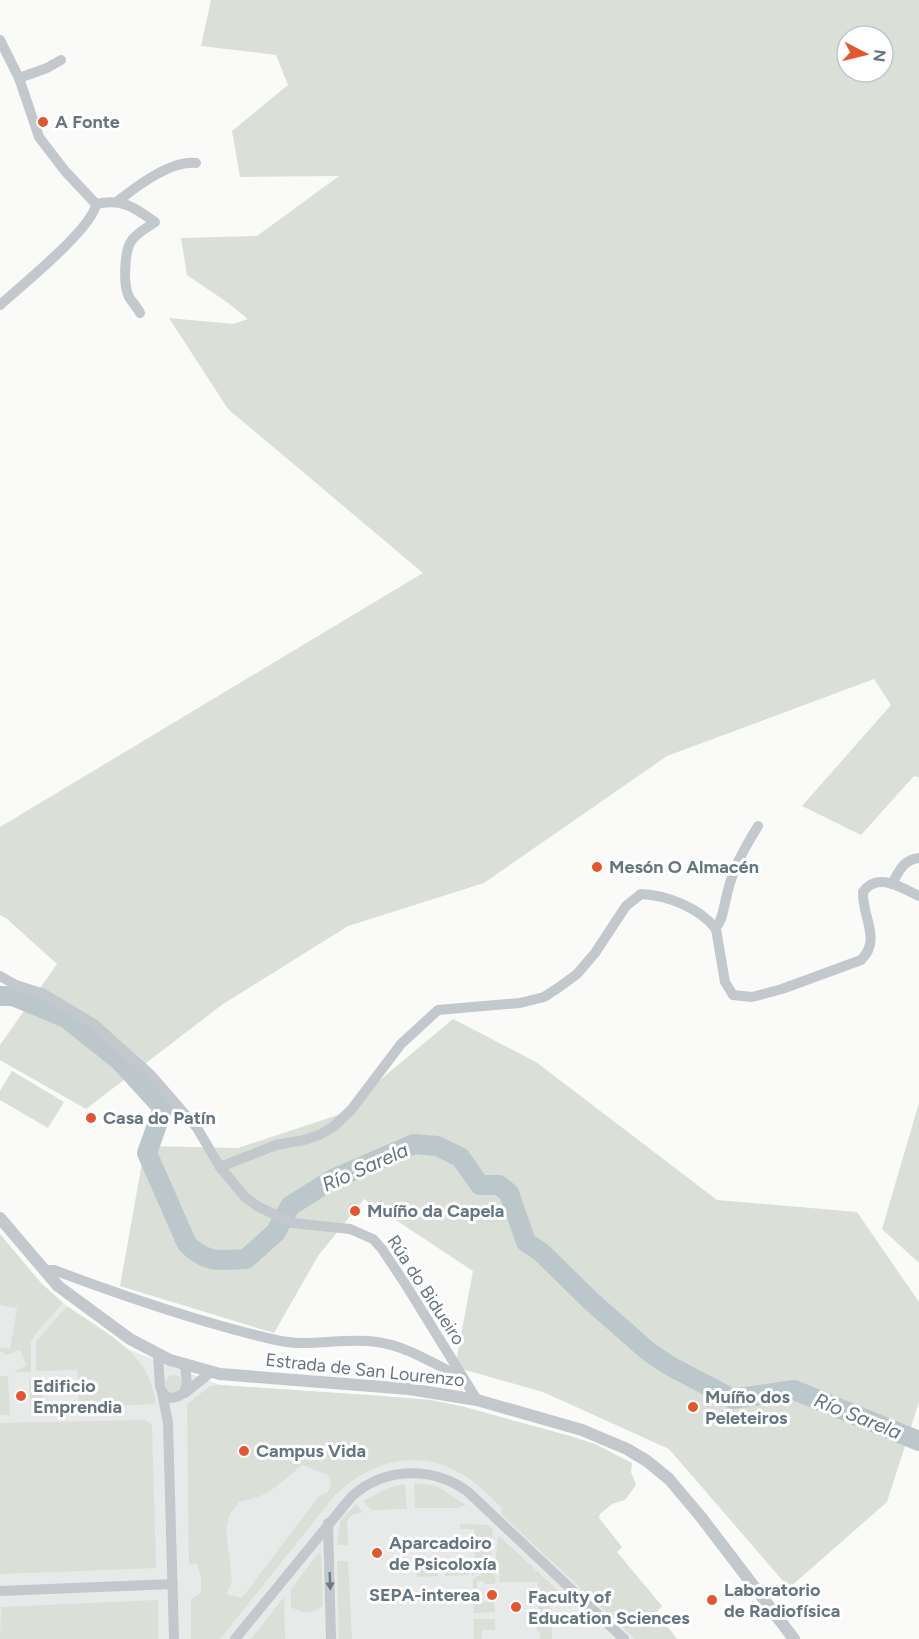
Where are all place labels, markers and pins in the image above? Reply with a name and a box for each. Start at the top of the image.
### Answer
place label: A Fonte [55,111,120,133]
marker: A Fonte [36,115,50,129]
place label: Mesón O Almacén [609,856,759,878]
marker: Mesón O Almacén [590,860,604,874]
place label: Casa do Patín [103,1107,216,1129]
marker: Casa do Patín [84,1111,98,1125]
place label: Muíño da Capela [367,1200,504,1222]
marker: Muíño da Capela [348,1204,362,1218]
place label: Edificio Emprendia [33,1375,122,1418]
place label: Muíño dos Peleteiros [705,1386,790,1429]
marker: Edificio Emprendia [14,1389,28,1403]
marker: Muíño dos Peleteiros [686,1400,700,1414]
place label: Campus Vida [256,1440,366,1462]
marker: Campus Vida [237,1444,251,1458]
place label: Aparcadoiro de Psicoloxía [389,1532,497,1575]
marker: Aparcadoiro de Psicoloxía [370,1546,384,1560]
place label: Laboratorio de Radiofísica [724,1579,840,1622]
place label: SEPA-interea [369,1584,480,1606]
place label: Faculty of Education Sciences [528,1586,690,1629]
marker: SEPA-interea [485,1588,499,1602]
marker: Laboratorio de Radiofísica [705,1593,719,1607]
marker: Faculty of Education Sciences [509,1600,523,1614]

